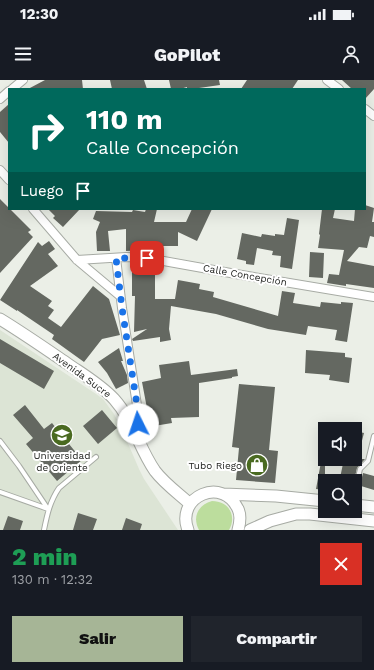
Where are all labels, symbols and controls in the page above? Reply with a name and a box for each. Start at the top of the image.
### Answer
text: 12:30 [20,5,59,23]
icon: menu [12,43,34,65]
icon: person [340,43,362,65]
text: GoPilot [154,44,220,65]
text: 110 m [86,103,163,136]
icon: right [20,104,72,156]
text: Calle Concepción [86,137,239,158]
icon: arrive [72,180,94,202]
text: Luego [20,182,64,200]
pin [130,241,164,275]
icon: arrive [136,247,158,269]
street label: Calle Concepción [202,262,288,288]
street label: Avenida Sucre [51,350,113,400]
position arrow [117,403,159,445]
school or university icon: Universidad de Oriente [49,422,75,448]
map controls [318,422,362,518]
button: sound [318,422,362,466]
place label: Universidad de Oriente [34,450,90,473]
shop icon: Tubo Riego [244,452,270,478]
place label: Tubo Riego [188,460,242,471]
button: search [318,474,362,518]
text: 2 min [12,543,77,571]
button: close [320,543,362,585]
text: 130 m · 12:32 [12,572,93,587]
button: Salir [12,616,183,662]
button: Compartir [191,616,362,662]

